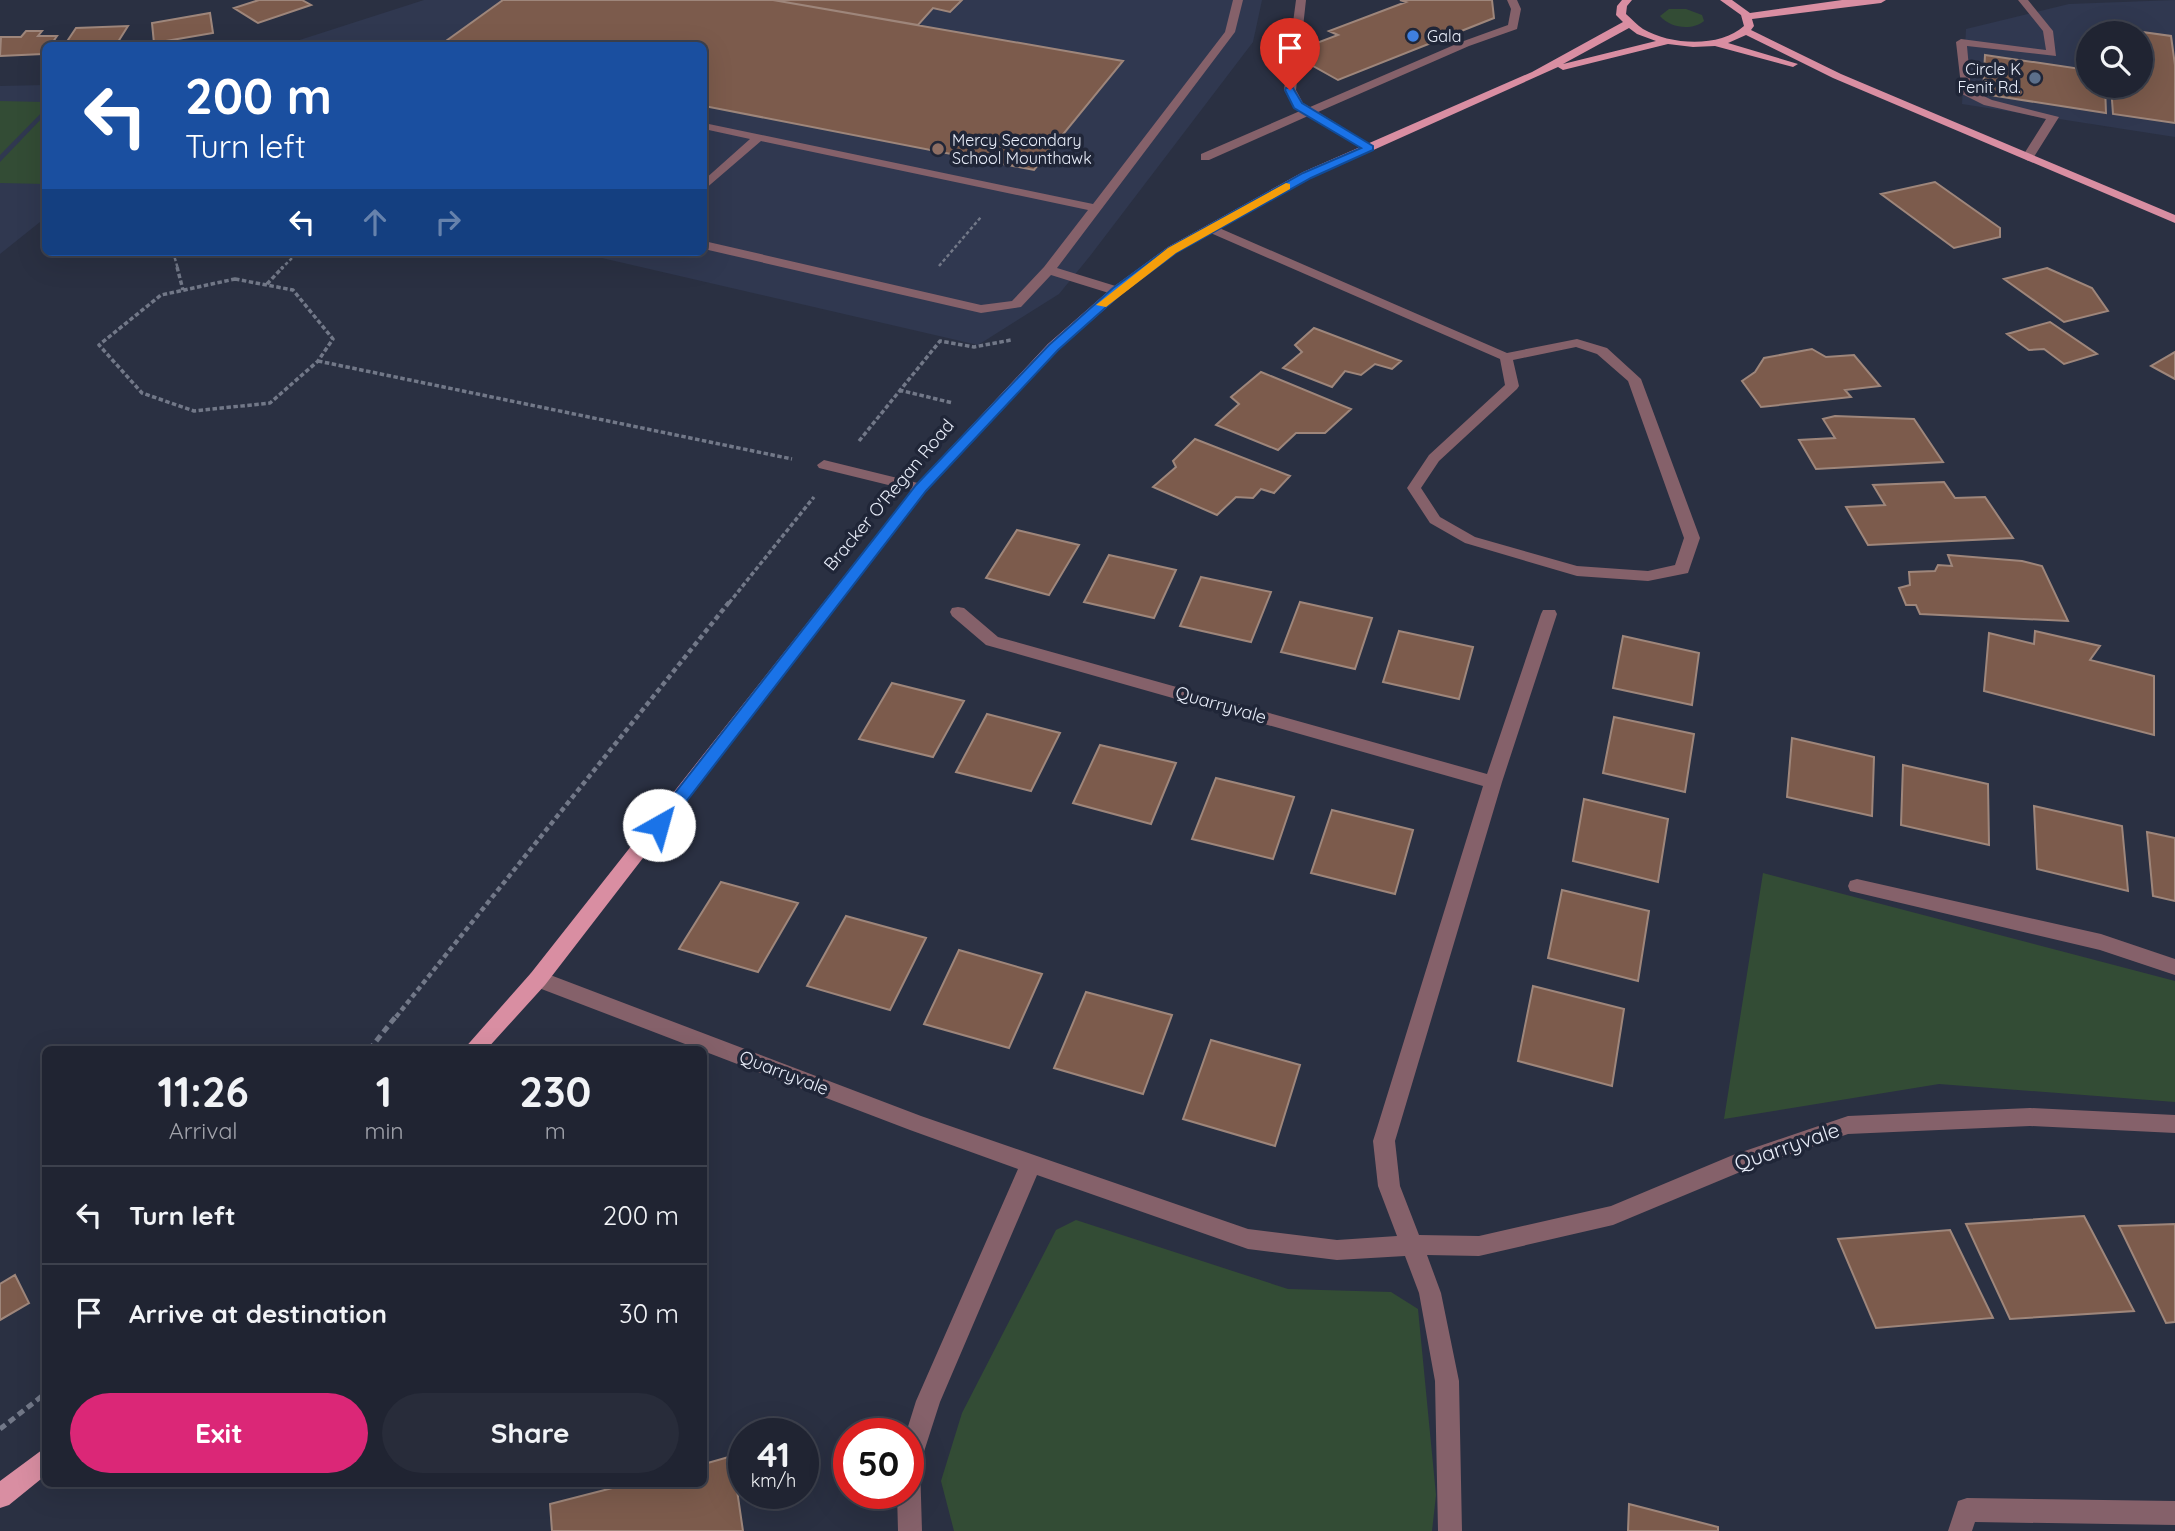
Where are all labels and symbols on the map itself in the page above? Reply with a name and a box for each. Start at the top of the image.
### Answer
pin [1260,18,1320,90]
place label: Gala [1427,26,1461,46]
marker: Gala [1405,28,1421,44]
place label: Circle K Fenit Rd. [1957,59,2021,97]
marker: Circle K Fenit Rd. [2027,70,2043,86]
place label: Mercy Secondary School Mounthawk [952,130,1092,168]
marker: Mercy Secondary School Mounthawk [930,141,946,157]
street label: Bracker O'Regan Road [818,414,959,575]
street label: Quarryvale [1173,681,1269,728]
position arrow [622,788,696,862]
street label: Quarryvale [736,1045,832,1100]
street label: Quarryvale [1731,1116,1843,1176]
speed limit sign: 50 [833,1418,924,1509]

